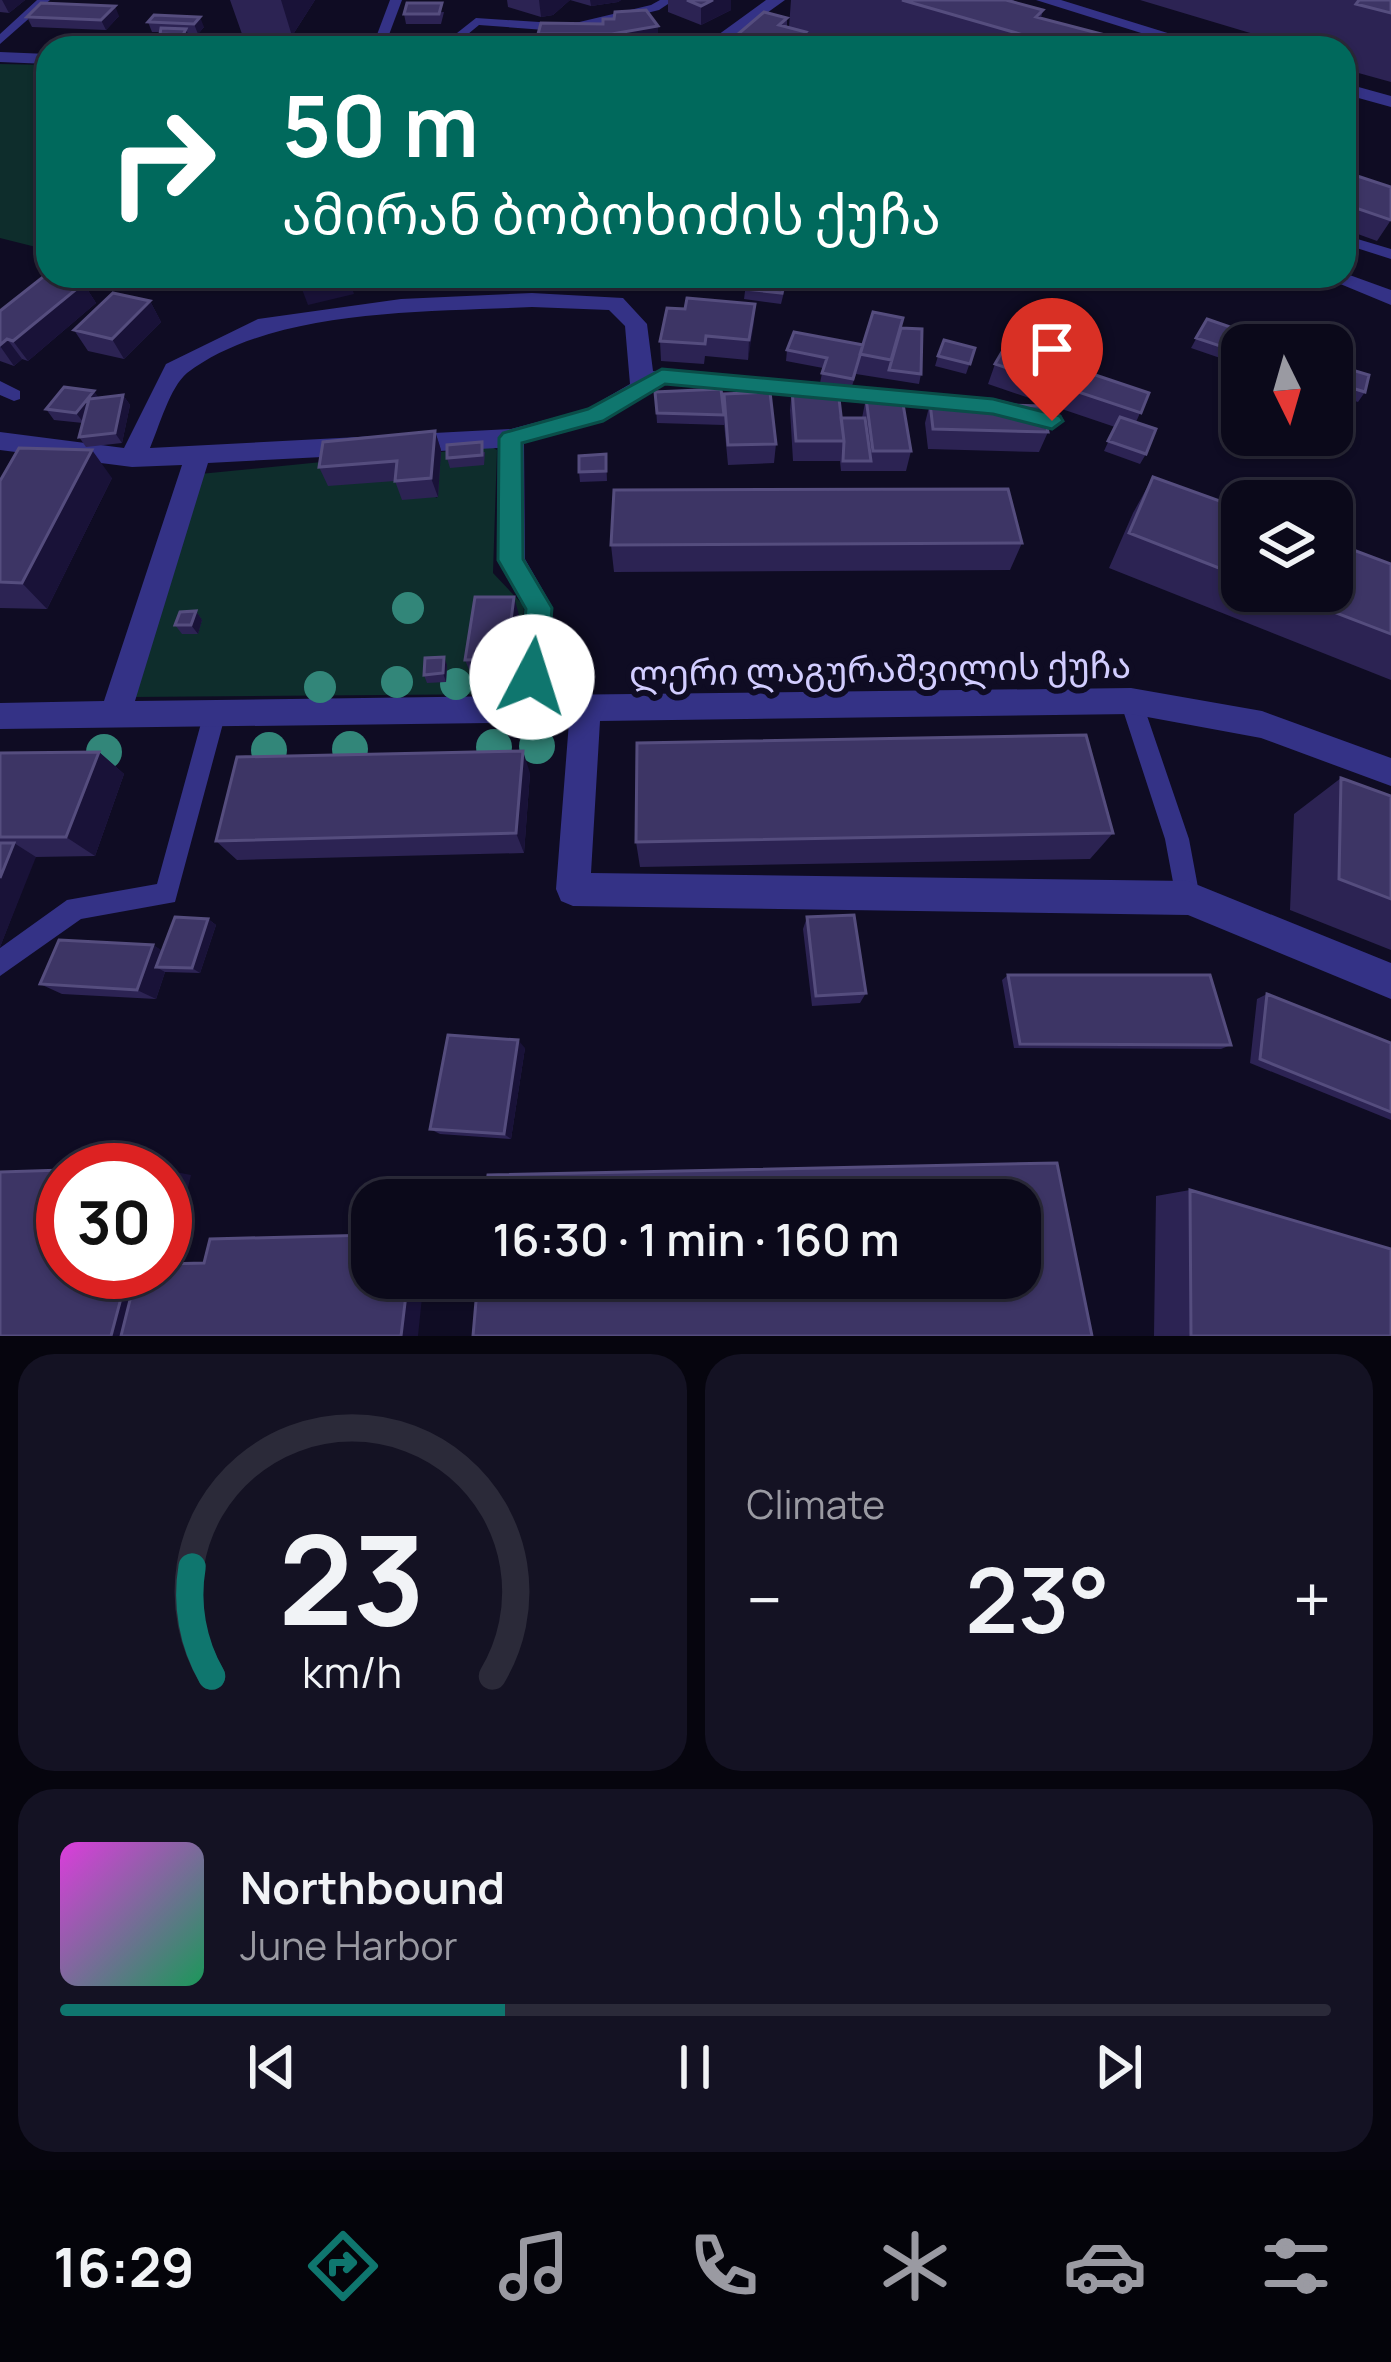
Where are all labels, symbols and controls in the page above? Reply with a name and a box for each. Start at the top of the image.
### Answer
text: 50 m [282,67,479,182]
icon: right [84,84,240,240]
text: ამირან ბობოხიძის ქუჩა [282,176,941,250]
pin [1001,298,1103,421]
icon: arrive [1019,316,1085,382]
north arrow [1221,324,1353,456]
map controls [1221,324,1353,612]
button: layers [1221,480,1353,612]
position arrow [469,614,595,740]
street label: ლერი ლაგურაშვილის ქუჩა [629,640,1131,697]
speed limit sign: 30 [36,1143,192,1299]
text: 16:30 · 1 min · 160 m [493,1208,899,1270]
text: Climate [747,1477,885,1531]
text: 23 [279,1492,426,1662]
text: 23° [965,1537,1110,1660]
text: − [747,1554,782,1644]
text: + [1293,1554,1331,1644]
text: km/h [302,1641,402,1700]
text: Northbound [240,1856,505,1918]
text: June Harbor [240,1918,458,1972]
icon: previous [239,2034,305,2100]
icon: pause [662,2034,728,2100]
icon: next [1086,2034,1152,2100]
icon: directions [301,2224,385,2308]
icon: music [492,2224,576,2308]
icon: phone [682,2224,766,2308]
icon: climate [873,2224,957,2308]
icon: car [1063,2224,1147,2308]
icon: filters [1254,2224,1338,2308]
text: 16:29 [53,2229,195,2303]

